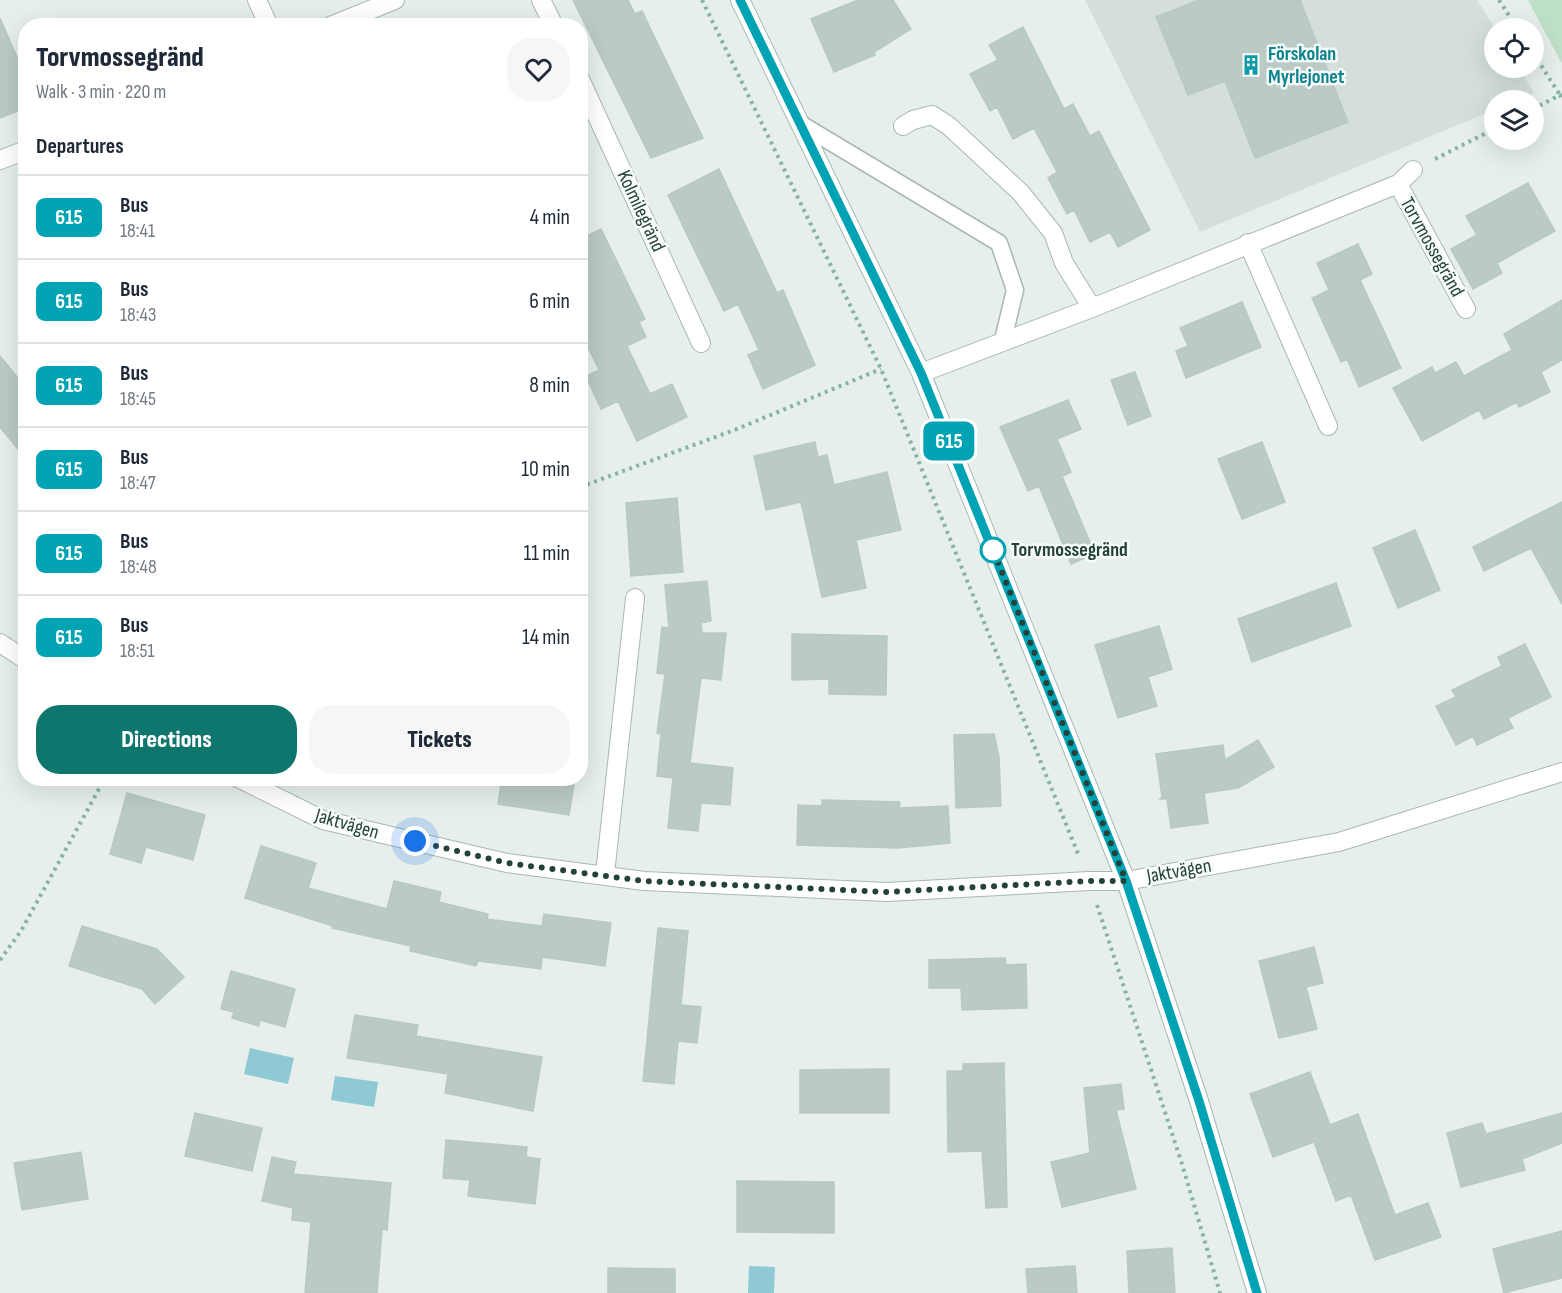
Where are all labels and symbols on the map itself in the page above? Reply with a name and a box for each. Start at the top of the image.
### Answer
place label: Förskolan Myrlejonet [1268,42,1345,89]
building icon: Förskolan Myrlejonet [1239,53,1263,77]
street label: Kolmilegränd [612,166,670,256]
street label: Torvmossegränd [1395,193,1469,301]
line badge: 615 [914,422,984,460]
marker: Torvmossegränd [980,537,1006,563]
place label: Torvmossegränd [1011,538,1128,562]
street label: Jaktvägen [311,803,382,845]
your location [400,826,430,856]
street label: Jaktvägen [1144,854,1213,889]

